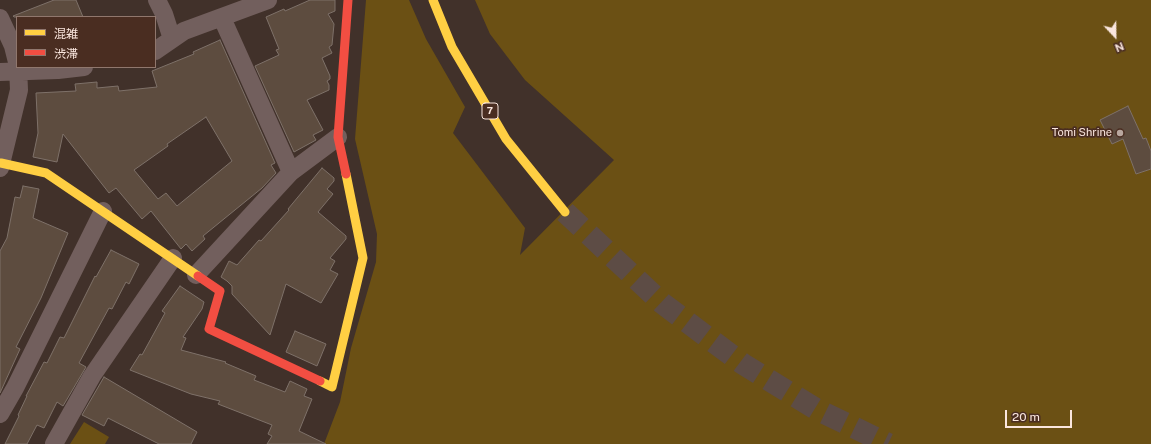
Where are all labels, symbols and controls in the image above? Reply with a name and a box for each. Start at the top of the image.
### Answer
legend [16,16,156,68]
north arrow [1095,16,1135,56]
text: 混雑 [54,27,78,41]
text: N [1113,40,1126,54]
text: 渋滞 [54,47,78,61]
road number: 7 [482,103,498,119]
place label: Tomi Shrine [1052,126,1112,140]
marker: Tomi Shrine [1115,128,1125,138]
scale bar [1007,402,1074,428]
text: 20 m [1012,410,1040,424]

